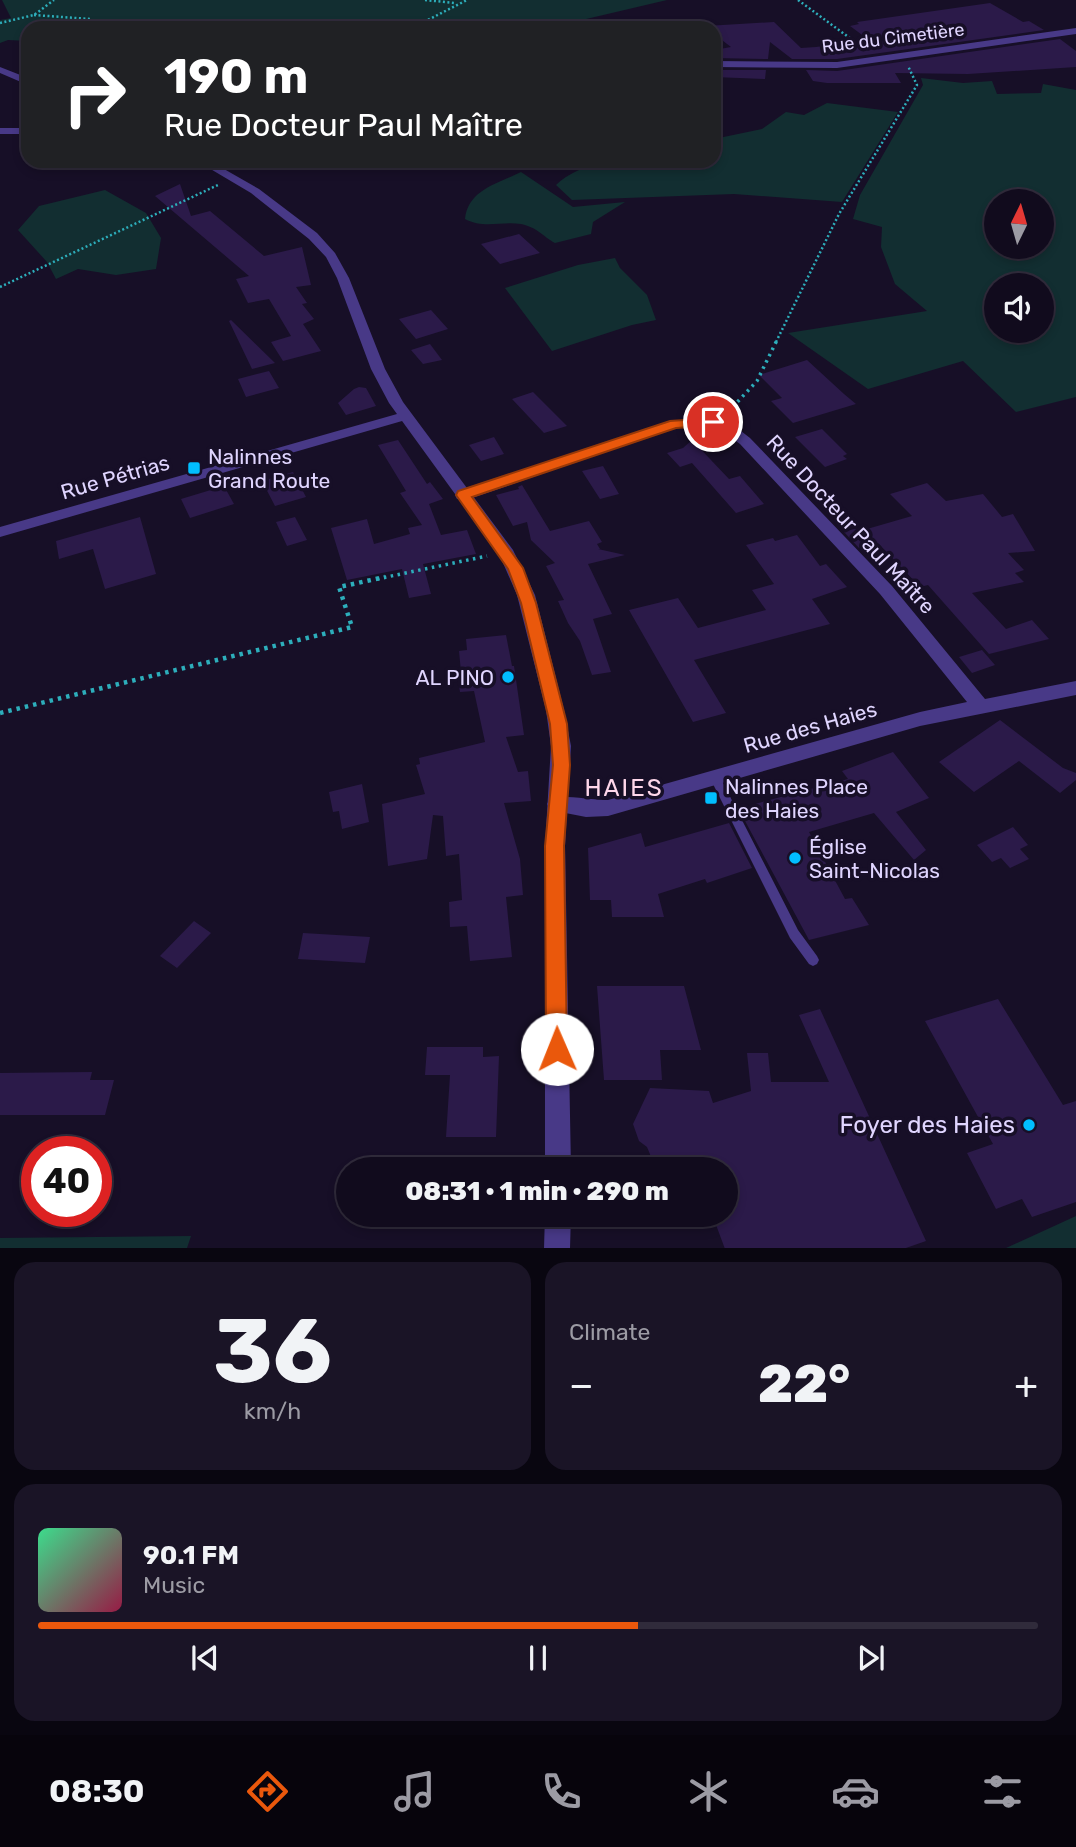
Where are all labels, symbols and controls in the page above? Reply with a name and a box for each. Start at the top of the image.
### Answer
street label: Rue du Cimetière [820,18,966,58]
text: 190 m [164,47,308,105]
icon: right [49,49,140,140]
text: Rue Docteur Paul Maître [164,106,523,144]
north arrow [984,189,1054,259]
map controls [984,189,1054,343]
button: sound [984,273,1054,343]
pin [683,392,743,452]
icon: arrive [694,403,732,441]
street label: Rue Docteur Paul Maître [762,429,940,619]
place label: Nalinnes Grand Route [208,444,330,493]
street label: Rue Pétrias [58,450,172,504]
marker: Nalinnes Grand Route [186,460,202,476]
place label: AL PINO [415,665,494,690]
marker: AL PINO [500,669,516,685]
street label: Rue des Haies [740,696,880,758]
district label: HAIES [584,774,664,802]
place label: Nalinnes Place des Haies [725,774,868,823]
marker: Nalinnes Place des Haies [703,790,719,806]
place label: Église Saint-Nicolas [809,834,940,883]
marker: Église Saint-Nicolas [787,850,803,866]
position arrow [520,1012,594,1086]
place label: Foyer des Haies [840,1111,1015,1139]
marker: Foyer des Haies [1021,1117,1037,1133]
speed limit sign: 40 [21,1136,112,1227]
text: 08:31 · 1 min · 290 m [405,1176,669,1207]
text: 36 [213,1297,332,1405]
text: Climate [569,1318,650,1346]
text: 22° [758,1353,850,1415]
text: − [569,1362,594,1408]
text: + [1014,1362,1038,1408]
text: km/h [244,1397,301,1425]
text: 90.1 FM [143,1540,239,1571]
text: Music [143,1571,205,1599]
icon: previous [186,1639,224,1677]
icon: pause [519,1639,557,1677]
icon: next [852,1639,890,1677]
icon: directions [243,1767,292,1816]
icon: music [390,1767,439,1816]
icon: phone [537,1767,586,1816]
icon: climate [684,1767,733,1816]
icon: car [831,1767,880,1816]
icon: filters [978,1767,1027,1816]
text: 08:30 [49,1772,145,1810]

